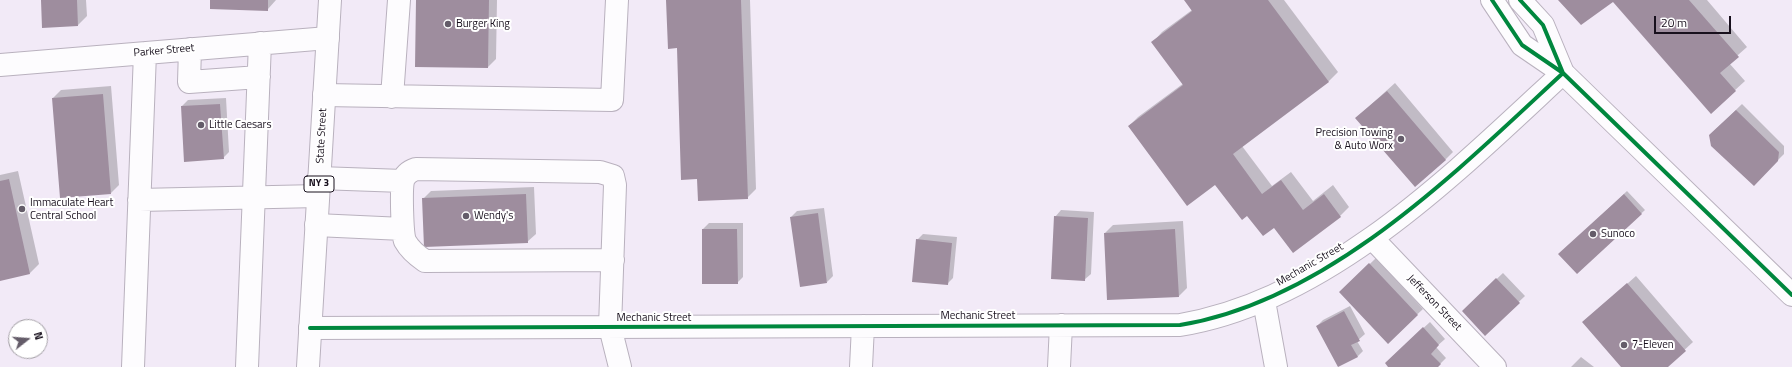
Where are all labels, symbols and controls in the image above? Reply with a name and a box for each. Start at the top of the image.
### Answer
scale bar [1656,8,1733,34]
text: 20 m [1661,13,1687,32]
place label: Burger King [456,17,510,31]
marker: Burger King [443,19,453,29]
street label: Parker Street [133,42,195,60]
street label: State Street [314,108,330,164]
place label: Little Caesars [209,118,272,132]
marker: Little Caesars [196,120,206,130]
place label: Precision Towing & Auto Worx [1315,126,1393,152]
marker: Precision Towing & Auto Worx [1396,134,1406,144]
road number: NY 3 [304,176,334,192]
place label: Immaculate Heart Central School [30,196,113,222]
marker: Immaculate Heart Central School [17,204,27,214]
place label: Wendy's [474,209,513,223]
marker: Wendy's [461,211,471,221]
place label: Sunoco [1601,227,1635,241]
marker: Sunoco [1588,229,1598,239]
street label: Mechanic Street [1274,241,1346,289]
street label: Jefferson Street [1404,272,1464,334]
street label: Mechanic Street [941,309,1015,323]
street label: Mechanic Street [617,311,691,325]
north arrow [8,319,48,359]
text: N [30,330,47,342]
place label: 7-Eleven [1632,338,1674,352]
marker: 7-Eleven [1619,340,1629,350]

